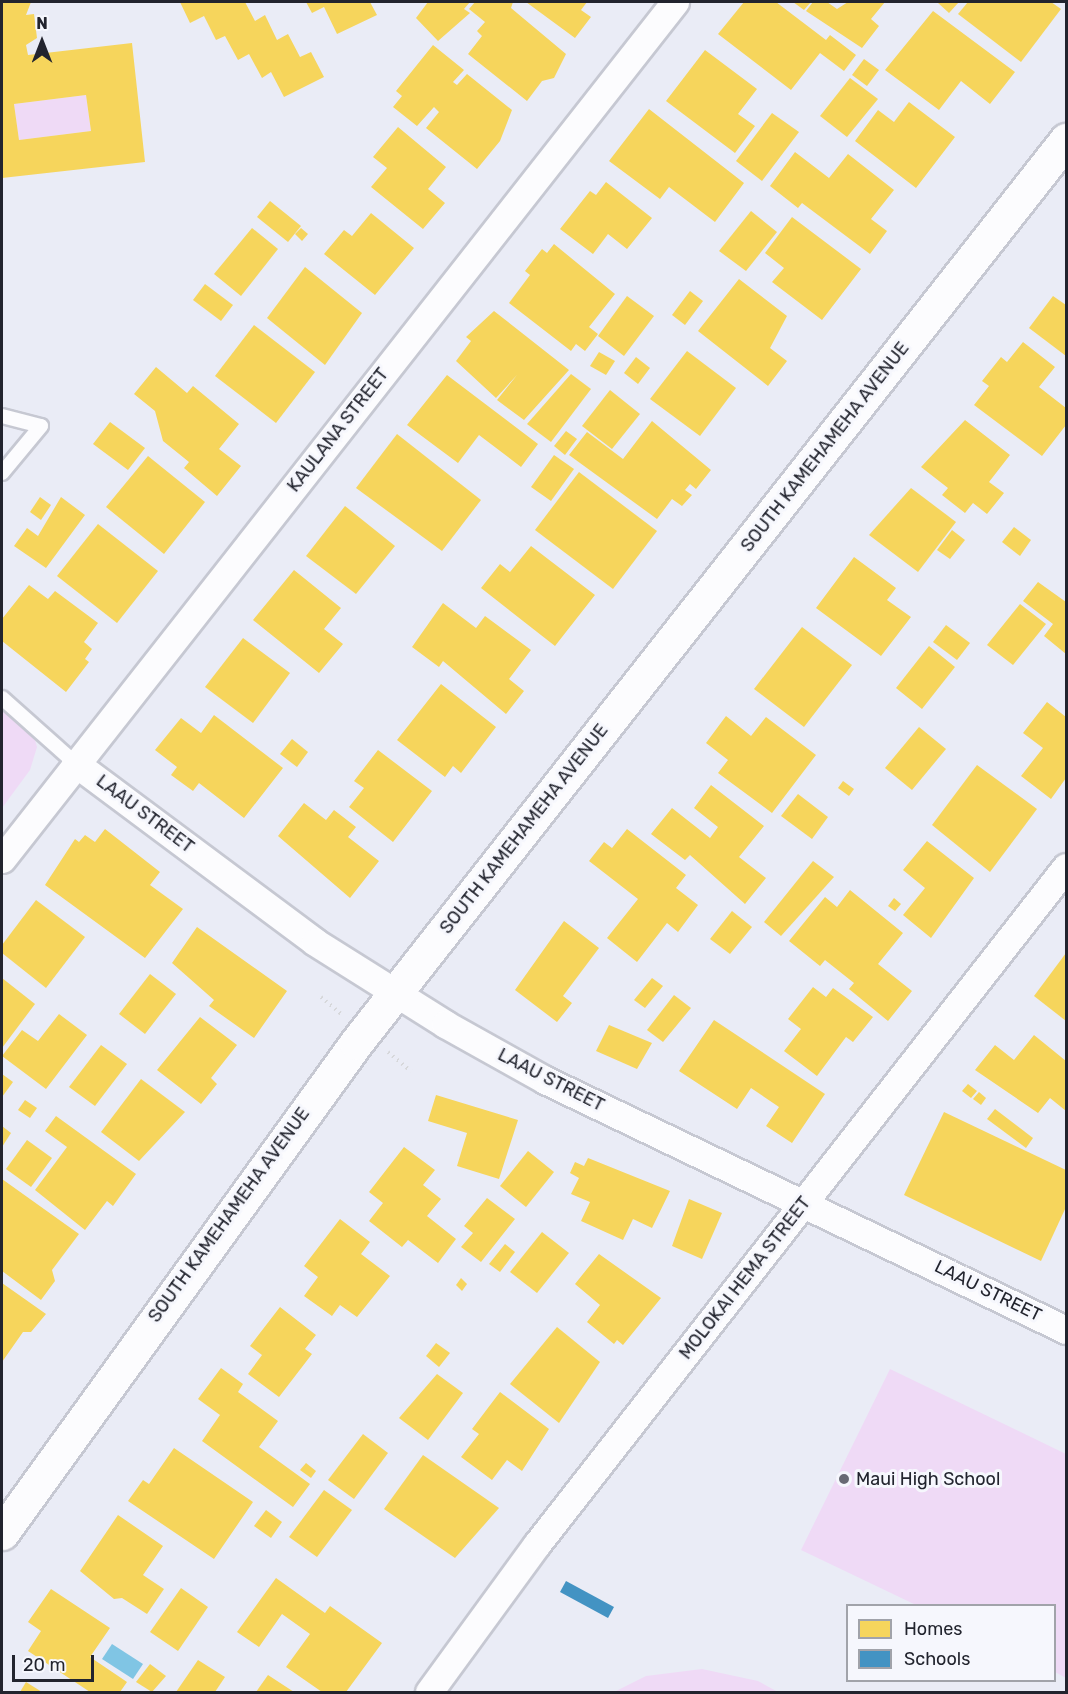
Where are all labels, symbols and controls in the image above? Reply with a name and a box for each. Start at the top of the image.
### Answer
north arrow [12,12,72,72]
text: N [36,14,48,33]
street label: SOUTH KAMEHAMEHA AVENUE [736,337,914,557]
street label: KAULANA STREET [283,363,393,497]
street label: SOUTH KAMEHAMEHA AVENUE [435,719,613,939]
street label: LAAU STREET [92,770,198,858]
street label: LAAU STREET [494,1044,608,1116]
street label: SOUTH KAMEHAMEHA AVENUE [144,1103,314,1327]
street label: MOLOKAI HEMA STREET [675,1192,815,1364]
street label: LAAU STREET [931,1256,1045,1326]
place label: Maui High School [856,1468,1000,1490]
marker: Maui High School [837,1472,851,1486]
legend [846,1604,1056,1682]
text: Homes [904,1618,962,1640]
scale bar [15,1643,98,1681]
text: Schools [904,1648,970,1670]
text: 20 m [23,1654,65,1676]

